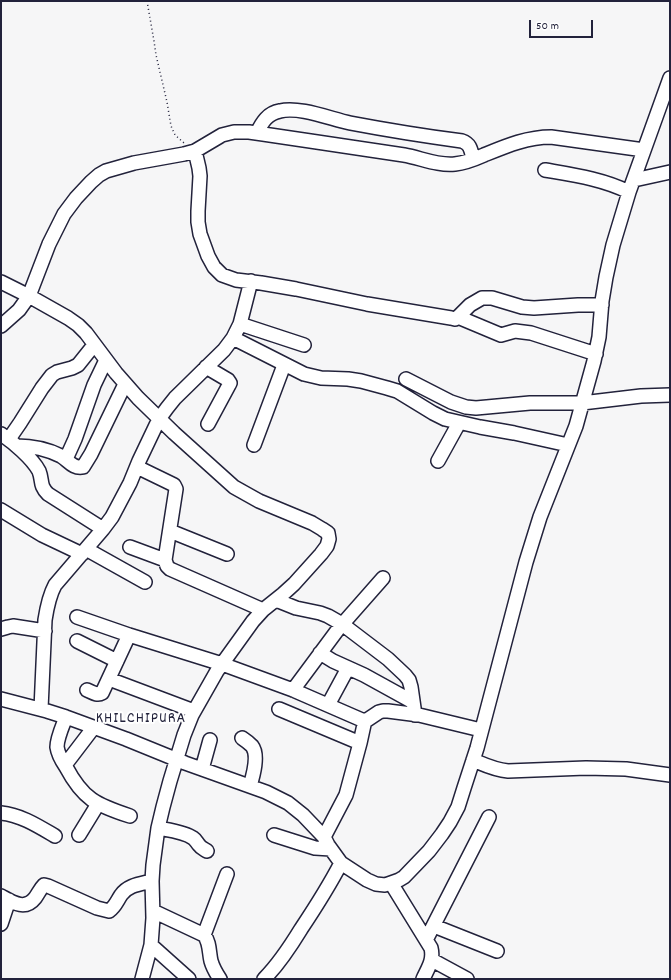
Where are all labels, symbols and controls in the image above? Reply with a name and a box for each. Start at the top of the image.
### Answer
scale bar [531,12,595,38]
text: 50 m [536,18,559,35]
district label: KHILCHIPURA [96,710,186,730]

